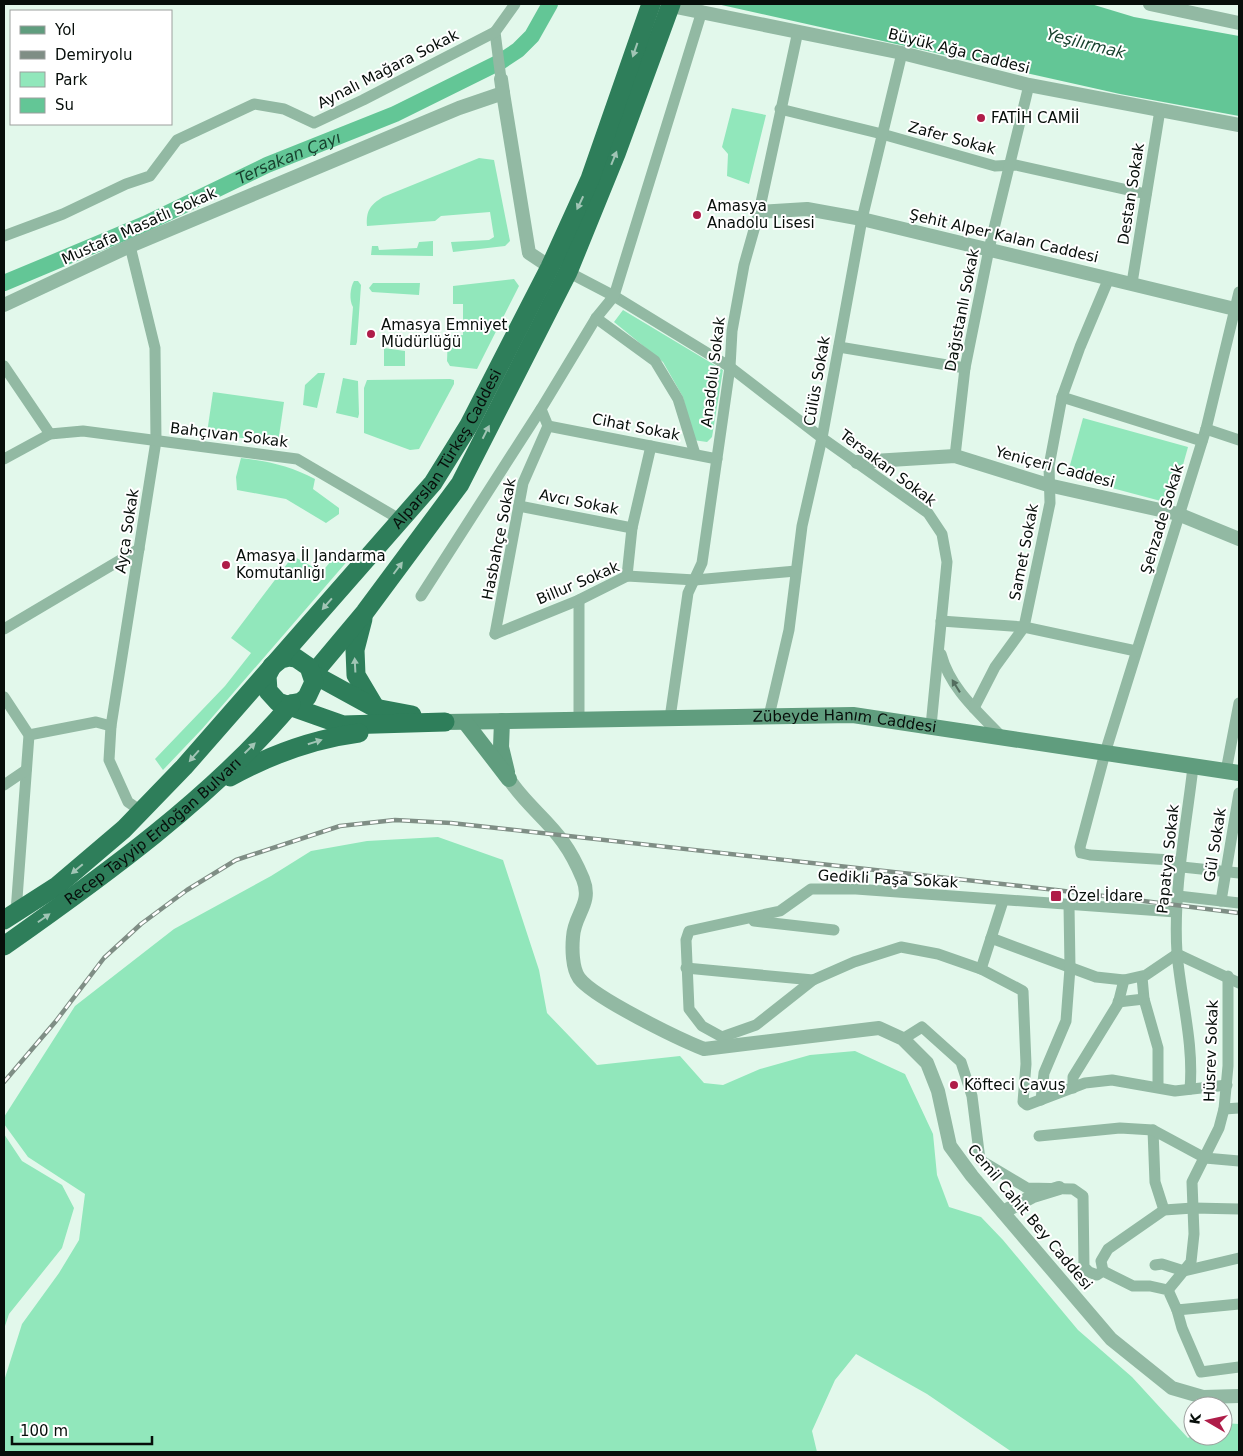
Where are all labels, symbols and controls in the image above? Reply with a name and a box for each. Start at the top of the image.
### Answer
legend [10,10,172,125]
text: Yol [54,21,76,39]
water label: Yeşilırmak [1044,24,1128,63]
street label: Aynalı Mağara Sokak [314,25,462,112]
street label: Büyük Ağa Caddesi [886,25,1032,77]
one-way arrow [631,43,639,58]
text: Demiryolu [55,46,132,64]
text: Park [55,71,88,89]
text: Su [55,96,74,114]
place label: FATİH CAMİİ [991,108,1080,127]
marker: FATİH CAMİİ [975,112,987,124]
street label: Zafer Sokak [906,118,998,158]
water label: Tersakan Çayı [233,128,344,188]
street label: Destan Sokak [1114,141,1148,246]
one-way arrow [610,150,618,165]
street label: Mustafa Masatlı Sokak [59,184,220,268]
one-way arrow [575,195,584,210]
place label: Amasya Anadolu Lisesi [707,197,815,232]
street label: Şehit Alper Kalan Caddesi [908,205,1100,267]
marker: Amasya Anadolu Lisesi [691,209,703,221]
street label: Dağıstanlı Sokak [941,247,983,373]
street label: Anadolu Sokak [697,315,729,428]
place label: Amasya Emniyet Müdürlüğü [381,316,508,351]
marker: Amasya Emniyet Müdürlüğü [365,328,377,340]
street label: Cülüs Sokak [800,334,834,427]
street label: Alparslan Türkeş Caddesi [388,366,505,532]
street label: Cihat Sokak [591,410,682,444]
street label: Bahçıvan Sokak [169,419,289,451]
one-way arrow [482,425,490,439]
street label: Tersakan Sokak [836,425,940,510]
street label: Yeniçeri Caddesi [993,442,1117,492]
street label: Şehzade Sokak [1137,462,1187,576]
street label: Hasbahçe Sokak [478,476,520,601]
street label: Avcı Sokak [538,485,621,519]
street label: Ayça Sokak [111,487,143,575]
street label: Samet Sokak [1006,502,1042,602]
place label: Amasya İl Jandarma Komutanlığı [236,546,386,582]
street label: Billur Sokak [534,557,622,609]
marker: Amasya İl Jandarma Komutanlığı [220,559,232,571]
one-way arrow [393,562,404,575]
one-way arrow [321,597,333,609]
one-way arrow [351,657,359,673]
one-way arrow [951,680,961,693]
street label: Zübeyde Hanım Caddesi [753,706,938,736]
one-way arrow [308,737,323,745]
one-way arrow [243,742,255,754]
one-way arrow [188,749,199,762]
street label: Recep Tayyip Erdoğan Bulvarı [61,754,245,909]
street label: Papatya Sokak [1153,803,1183,915]
street label: Gül Sokak [1200,806,1230,883]
one-way arrow [71,863,83,874]
street label: Gedikli Paşa Sokak [817,866,959,892]
place label: Özel İdare [1067,886,1143,905]
marker: Özel İdare [1049,889,1063,903]
one-way arrow [37,913,51,923]
street label: Hüsrev Sokak [1200,999,1222,1102]
place label: Köfteci Çavuş [964,1076,1066,1094]
marker: Köfteci Çavuş [948,1079,960,1091]
street label: Cemil Cahit Bey Caddesi [964,1141,1096,1293]
north arrow [1183,1396,1233,1446]
text: K [1186,1411,1204,1426]
scale bar [12,1414,152,1446]
text: 100 m [20,1422,68,1440]

